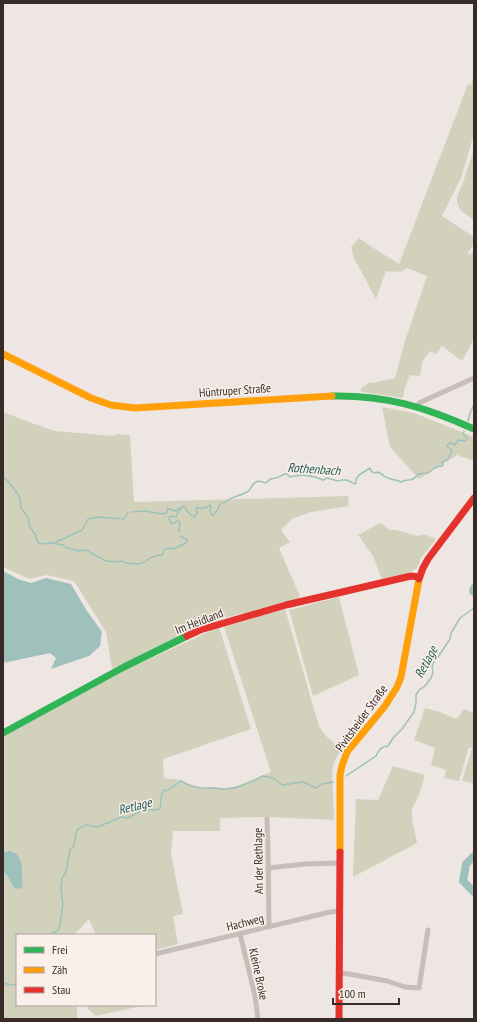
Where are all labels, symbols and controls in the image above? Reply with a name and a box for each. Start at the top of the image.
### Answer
street label: Hüntruper Straße [199,380,271,400]
water label: Rothenbach [287,459,342,479]
street label: Im Heidland [173,605,225,637]
water label: Retlage [411,642,442,681]
street label: Pivitsheider Straße [332,682,390,754]
water label: Retlage [116,793,155,818]
street label: An der Rethlage [250,828,266,894]
street label: Hachweg [225,910,265,934]
legend [16,934,156,1006]
text: Frei [52,942,68,957]
street label: Kleine Broke [246,947,272,1001]
text: Zäh [52,962,67,977]
scale bar [333,980,399,1006]
text: Stau [52,982,70,997]
text: 100 m [339,986,366,1001]

